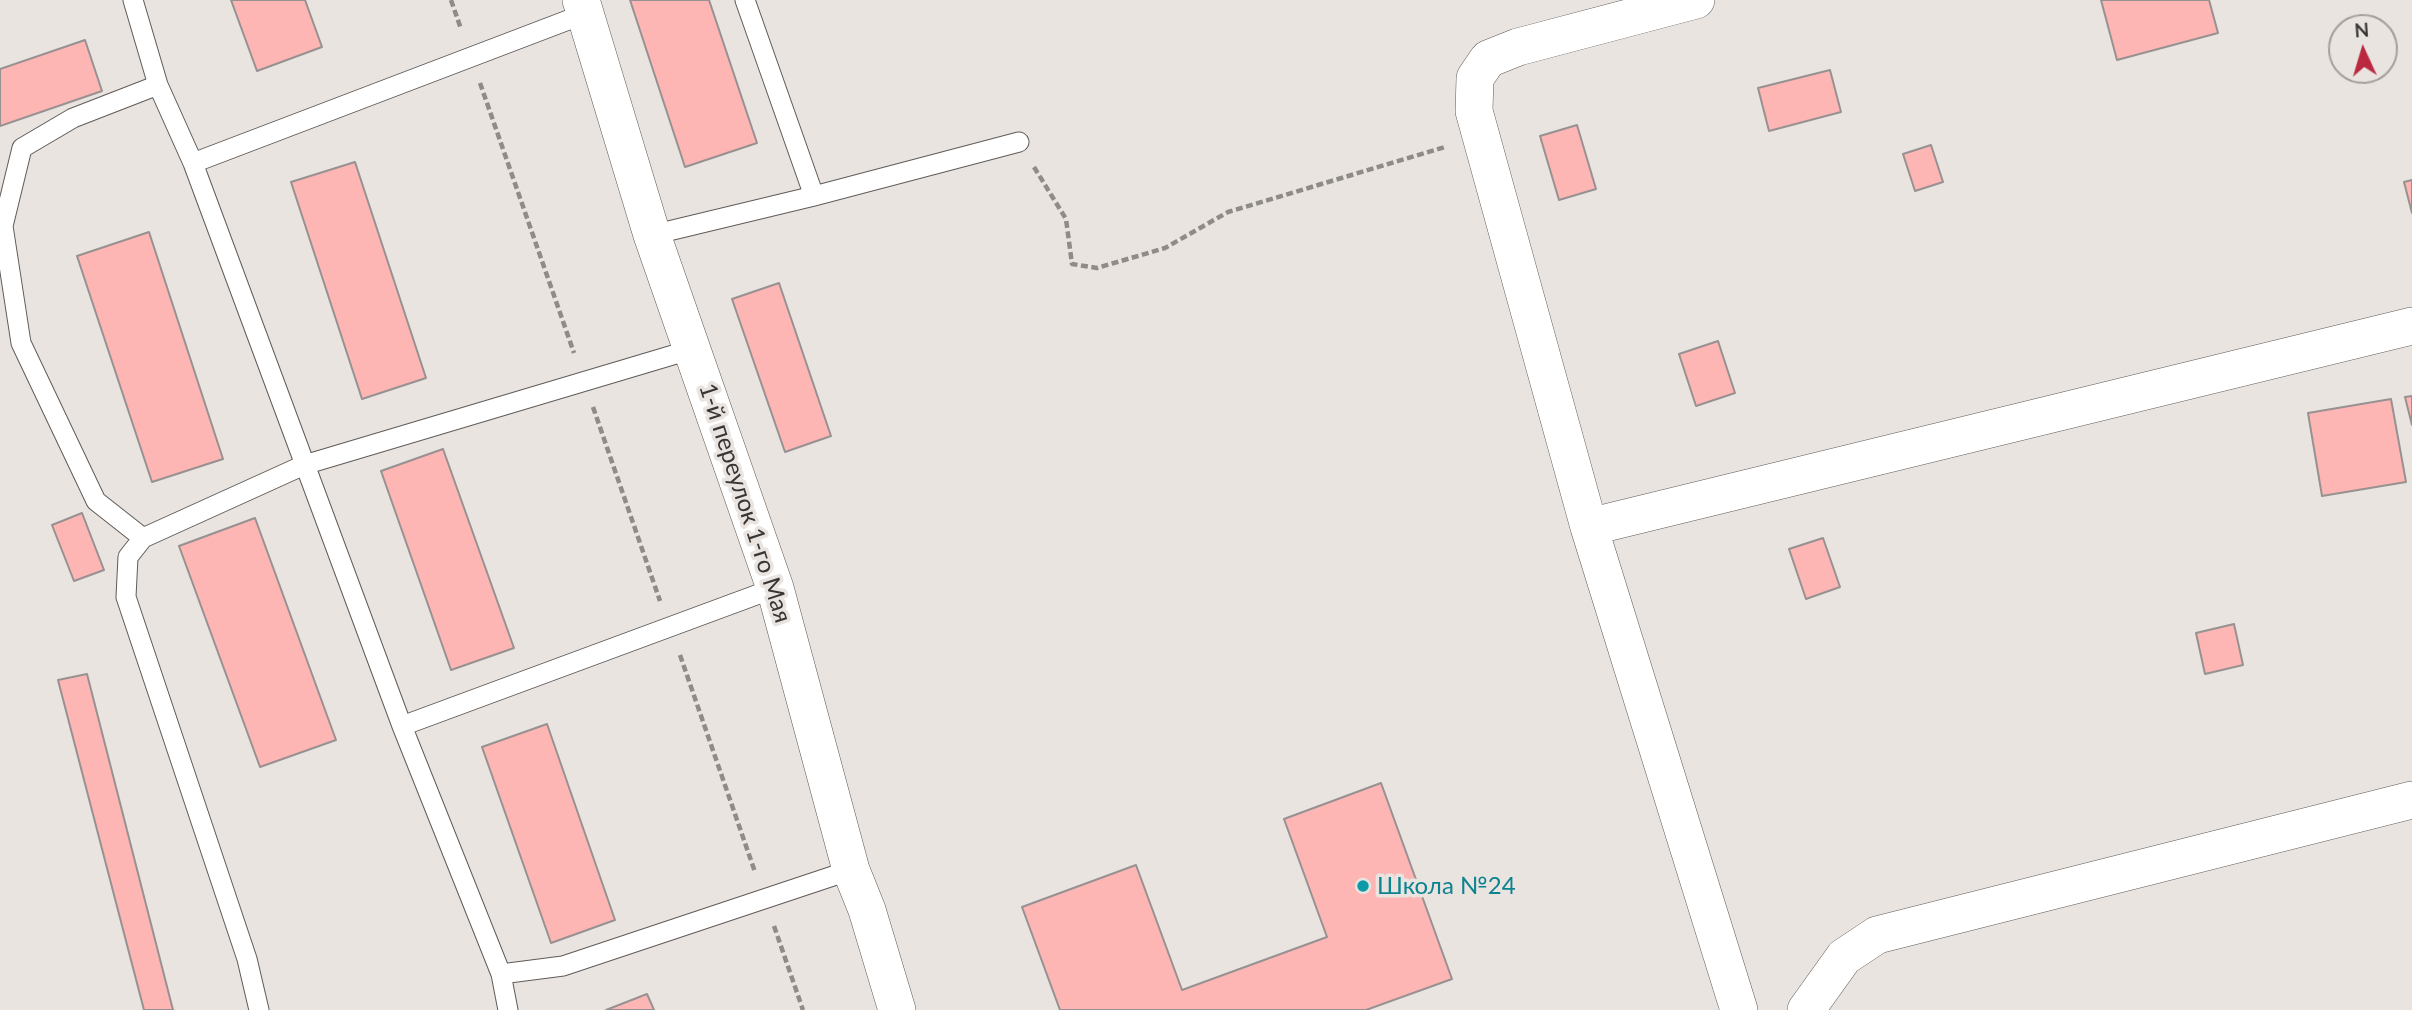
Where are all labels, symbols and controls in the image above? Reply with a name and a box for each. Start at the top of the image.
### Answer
north arrow [2328,14,2398,84]
text: N [2354,18,2370,42]
street label: 1-й переулок 1-го Мая [693,380,797,626]
place label: Школа №24 [1377,872,1516,900]
marker: Школа №24 [1355,878,1371,894]

